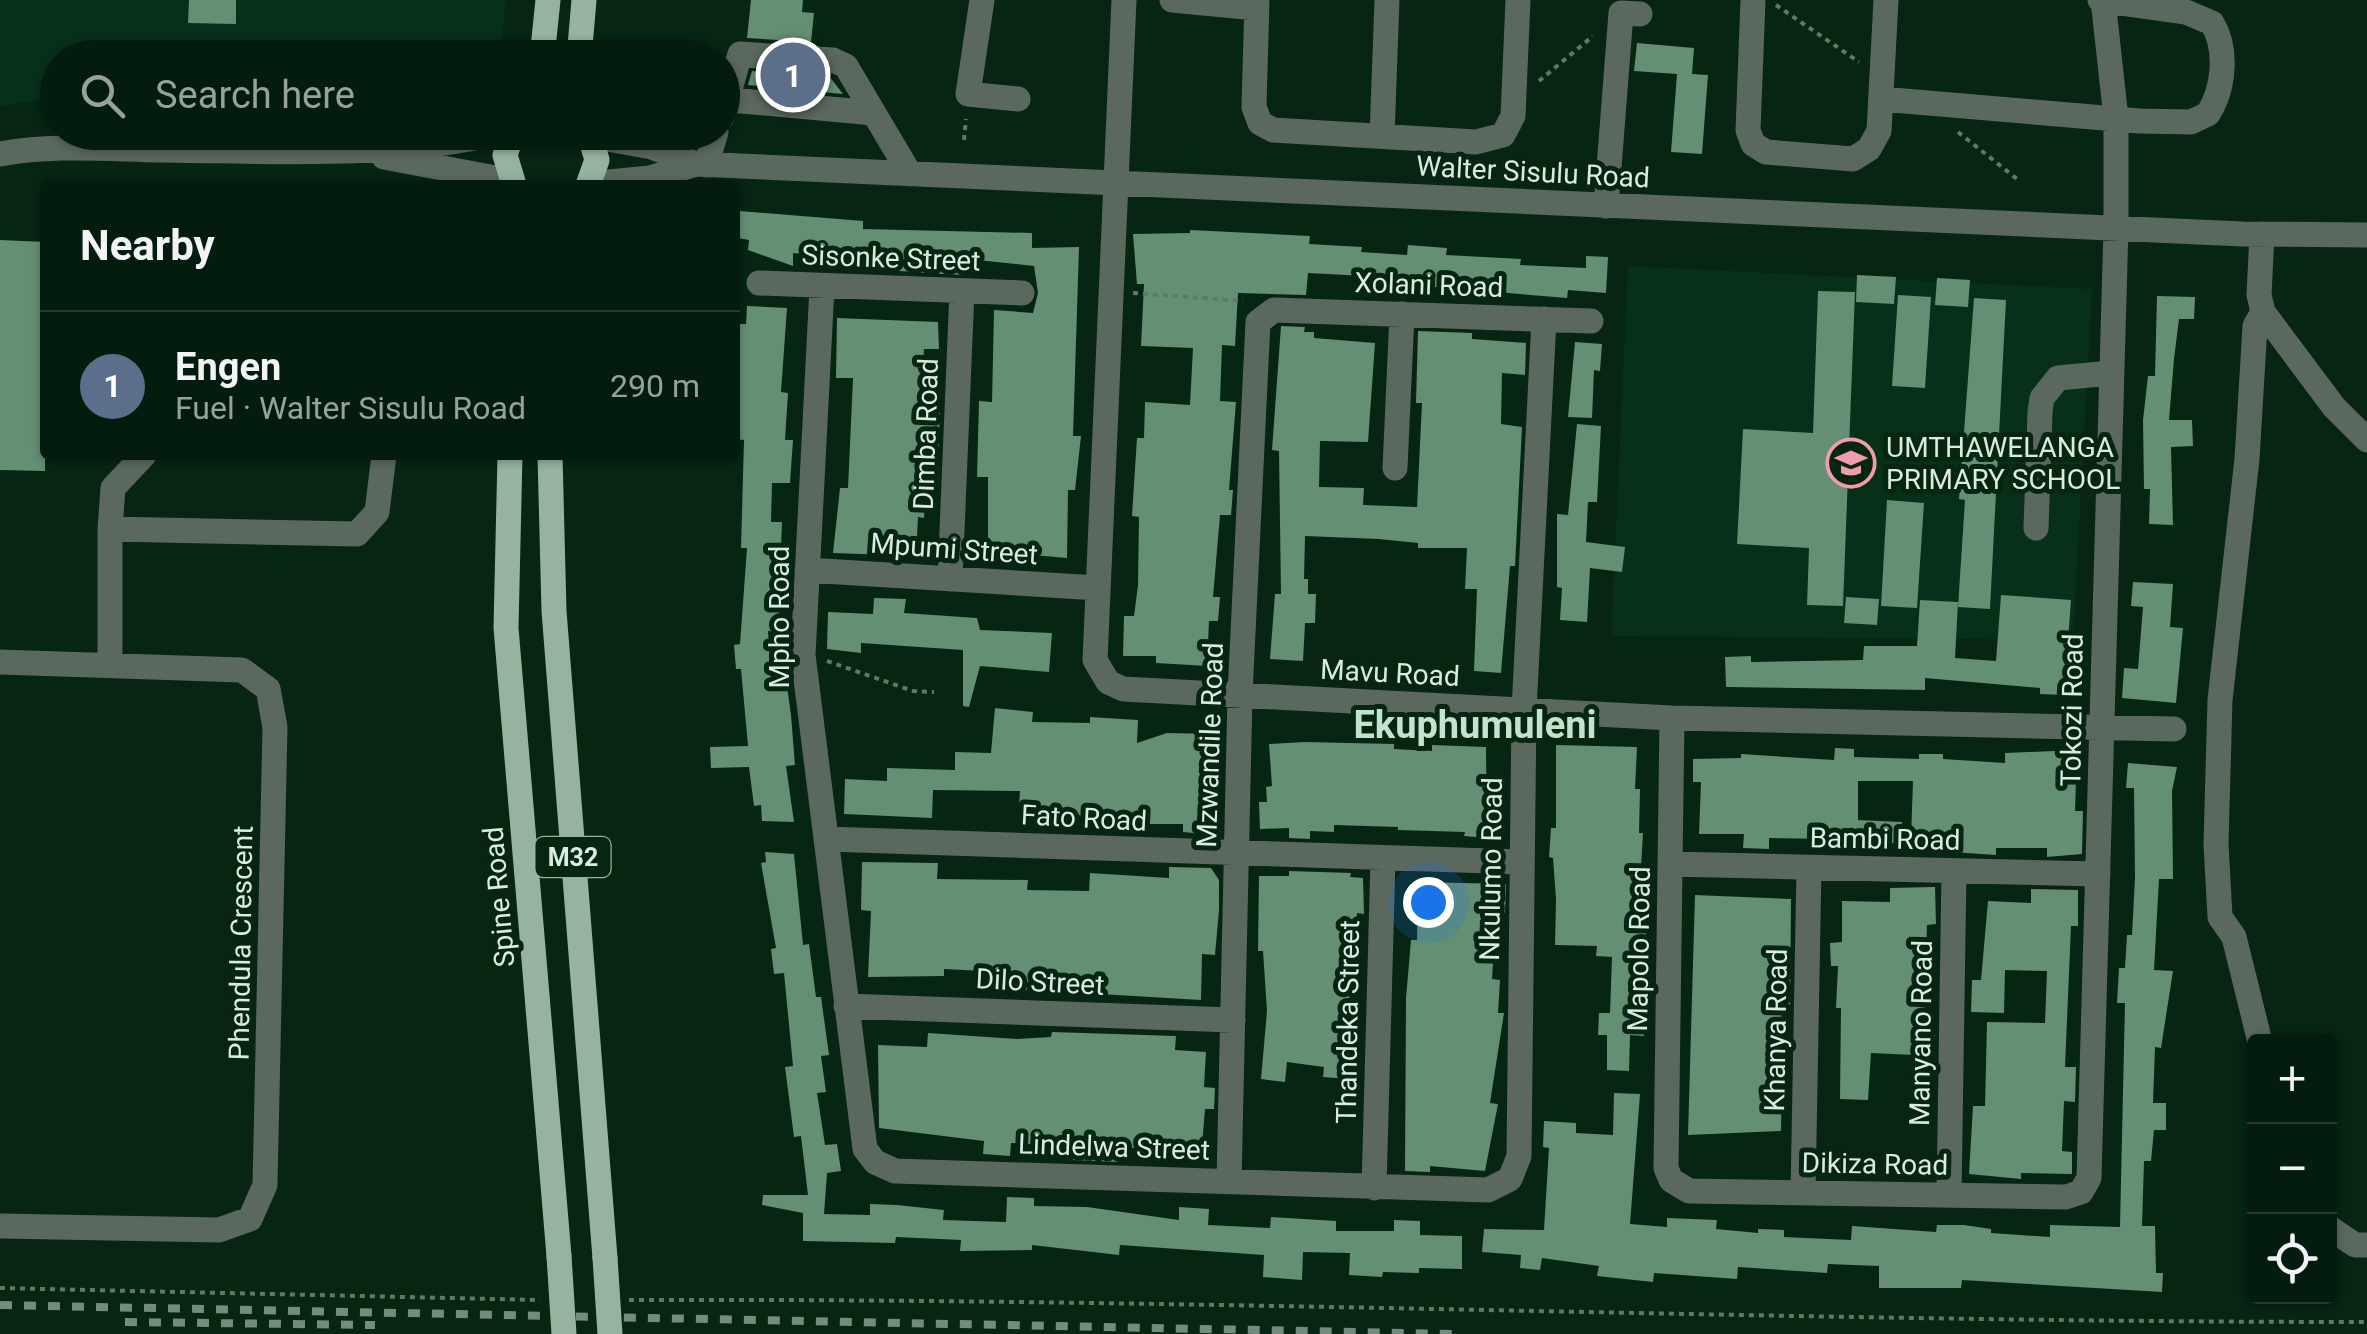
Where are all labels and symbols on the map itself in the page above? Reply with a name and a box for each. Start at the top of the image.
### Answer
pin: 1 [760,38,826,112]
street label: Walter Sisulu Road [1415,149,1651,195]
street label: Sisonke Street [801,238,981,278]
street label: Xolani Road [1354,266,1504,304]
street label: Dimba Road [907,358,945,510]
place label: UMTHAWELANGA PRIMARY SCHOOL [1886,431,2120,496]
school or university icon: UMTHAWELANGA PRIMARY SCHOOL [1825,437,1877,489]
street label: Mpumi Street [869,527,1039,571]
street label: Mpho Road [763,546,796,688]
street label: Tokozi Road [2054,633,2090,787]
street label: Mzwandile Road [1190,642,1230,848]
street label: Mavu Road [1319,653,1461,693]
district label: Ekuphumuleni [1353,703,1597,747]
street label: Nkulumo Road [1473,777,1509,961]
street label: Fato Road [1020,798,1148,838]
street label: Bambi Road [1809,821,1961,857]
street label: Phendula Crescent [222,825,260,1061]
street label: Spine Road [476,826,522,968]
road number: M32 [536,837,610,877]
street label: Mapolo Road [1621,866,1657,1032]
your location [1403,877,1454,928]
street label: Thandeka Street [1330,920,1366,1124]
street label: Manyano Road [1903,940,1939,1126]
street label: Khanya Road [1758,948,1794,1112]
street label: Dilo Street [975,962,1105,1002]
street label: Lindelwa Street [1018,1127,1210,1167]
street label: Dikiza Road [1801,1146,1949,1182]

